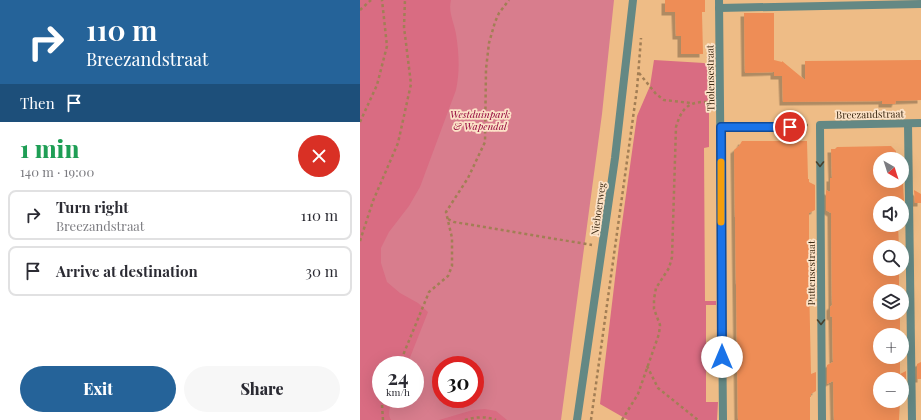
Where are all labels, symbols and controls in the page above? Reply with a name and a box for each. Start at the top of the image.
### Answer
text: 110 m [86,11,157,48]
icon: right [20,16,72,68]
street label: Tholensestraat [702,44,718,111]
text: Breezandstraat [86,47,208,71]
icon: arrive [63,92,85,114]
text: Then [20,93,55,113]
street label: Breezandstraat [836,106,905,122]
park label: Westduinpark & Wapendal [450,107,510,133]
pin [773,110,807,144]
icon: arrive [779,116,801,138]
text: 1 min [20,132,79,164]
button: close [298,135,340,177]
north arrow [873,152,909,188]
map controls [873,152,909,408]
one-way arrow [816,161,824,167]
text: 140 m · 19:00 [20,163,94,180]
street label: Nieboerweg [587,181,609,236]
button: sound [873,196,909,232]
text: Turn right [56,197,129,217]
icon: right [22,204,44,226]
text: 110 m [301,205,338,225]
text: Breezandstraat [56,217,144,234]
street label: Puttensestraat [804,240,818,305]
button: search [873,240,909,276]
icon: arrive [22,260,44,282]
text: Arrive at destination [56,261,198,281]
text: 30 m [305,261,338,281]
button: layers [873,284,909,320]
one-way arrow [817,319,825,325]
button: + [873,328,909,364]
position arrow [701,336,743,378]
speed limit sign: 30 [432,356,484,408]
text: 24 [387,363,409,390]
button: Exit [20,366,176,412]
button: Share [184,366,340,412]
button: − [873,372,909,408]
text: km/h [386,385,410,399]

